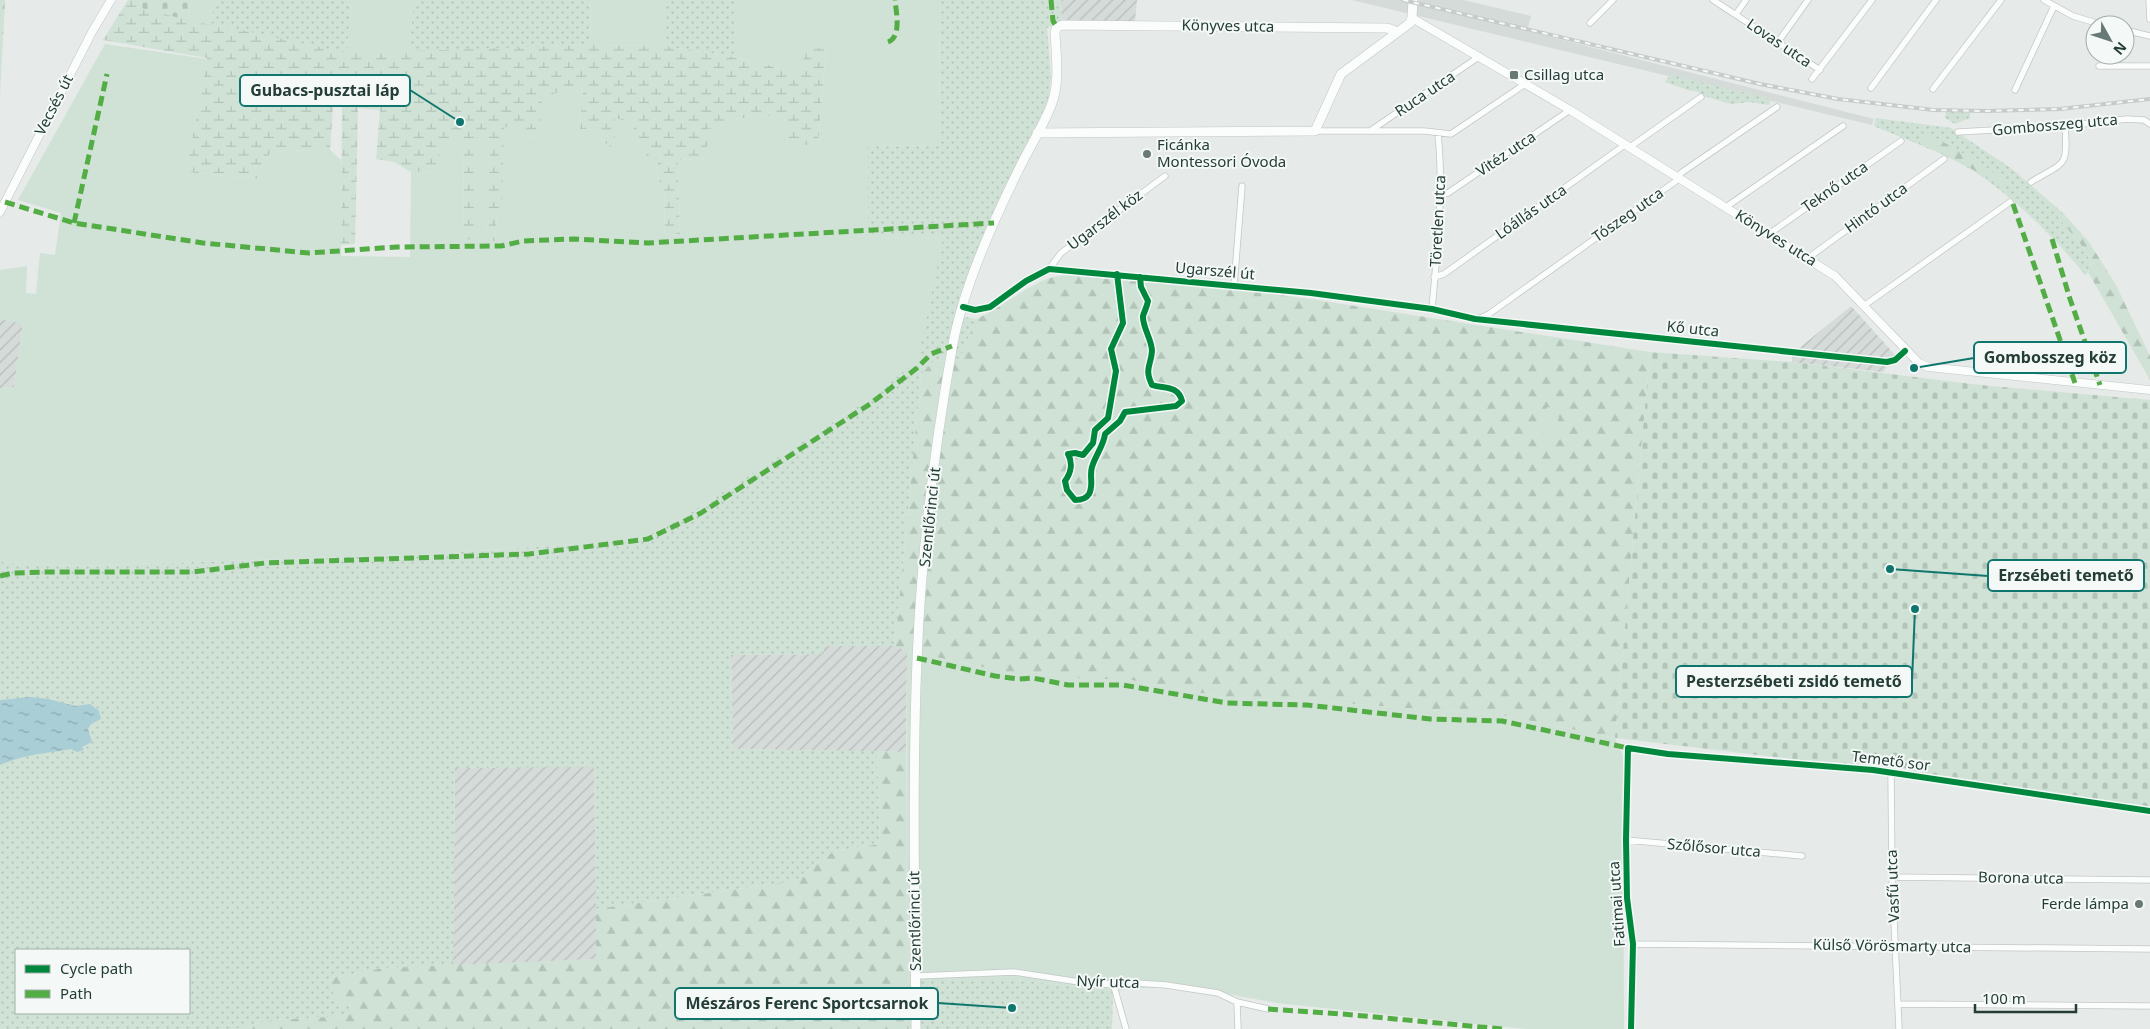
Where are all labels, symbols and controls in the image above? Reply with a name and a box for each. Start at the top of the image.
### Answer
street label: Lovas utca [1743,13,1816,71]
street label: Könyves utca [1181,14,1275,36]
north arrow [2085,15,2135,65]
text: N [2109,38,2131,59]
place label: Csillag utca [1524,64,1604,84]
street label: Ruca utca [1390,66,1458,121]
marker: Csillag utca [1508,69,1520,81]
street label: Vecsés út [29,70,77,138]
callout: Gubacs-pusztai láp [240,75,410,106]
text: Gubacs-pusztai láp [250,79,400,101]
street label: Gombosszeg utca [1991,109,2118,139]
street label: Vitéz utca [1472,126,1539,180]
place label: Ficánka Montessori Óvoda [1157,134,1286,171]
marker: Ficánka Montessori Óvoda [1141,148,1153,160]
street label: Teknő utca [1797,156,1871,216]
street label: Töretlen utca [1425,175,1449,267]
street label: Hintó utca [1840,178,1911,237]
street label: Lóállás utca [1491,179,1570,243]
street label: Tószeg utca [1588,182,1667,246]
street label: Ugarszél köz [1063,184,1146,254]
street label: Könyves utca [1732,204,1821,270]
street label: Ugarszél út [1174,257,1256,284]
street label: Kő utca [1666,315,1720,341]
callout: Gombosszeg köz [1974,342,2126,373]
text: Gombosszeg köz [1984,346,2116,368]
street label: Szentlőrinci út [914,465,944,568]
callout: Erzsébeti temető [1988,560,2144,591]
text: Erzsébeti temető [1998,564,2134,586]
callout: Pesterzsébeti zsidó temető [1676,666,1912,697]
text: Pesterzsébeti zsidó temető [1686,670,1902,692]
street label: Temető sor [1851,745,1932,775]
street label: Szőlősor utca [1666,833,1762,861]
street label: Vasfű utca [1881,849,1903,923]
street label: Fatimai utca [1603,860,1629,948]
street label: Borona utca [1978,866,2064,888]
street label: Szentlőrinci út [903,870,925,971]
place label: Ferde lámpa [2041,893,2129,913]
marker: Ferde lámpa [2133,898,2145,910]
street label: Külső Vörösmarty utca [1813,934,1971,956]
legend [15,949,190,1014]
text: Cycle path [60,958,133,978]
street label: Nyír utca [1076,970,1140,992]
scale bar [1975,982,2076,1014]
text: Path [60,983,92,1003]
callout: Mészáros Ferenc Sportcsarnok [675,988,938,1019]
text: 100 m [1982,988,2026,1008]
text: Mészáros Ferenc Sportcsarnok [685,992,929,1014]

